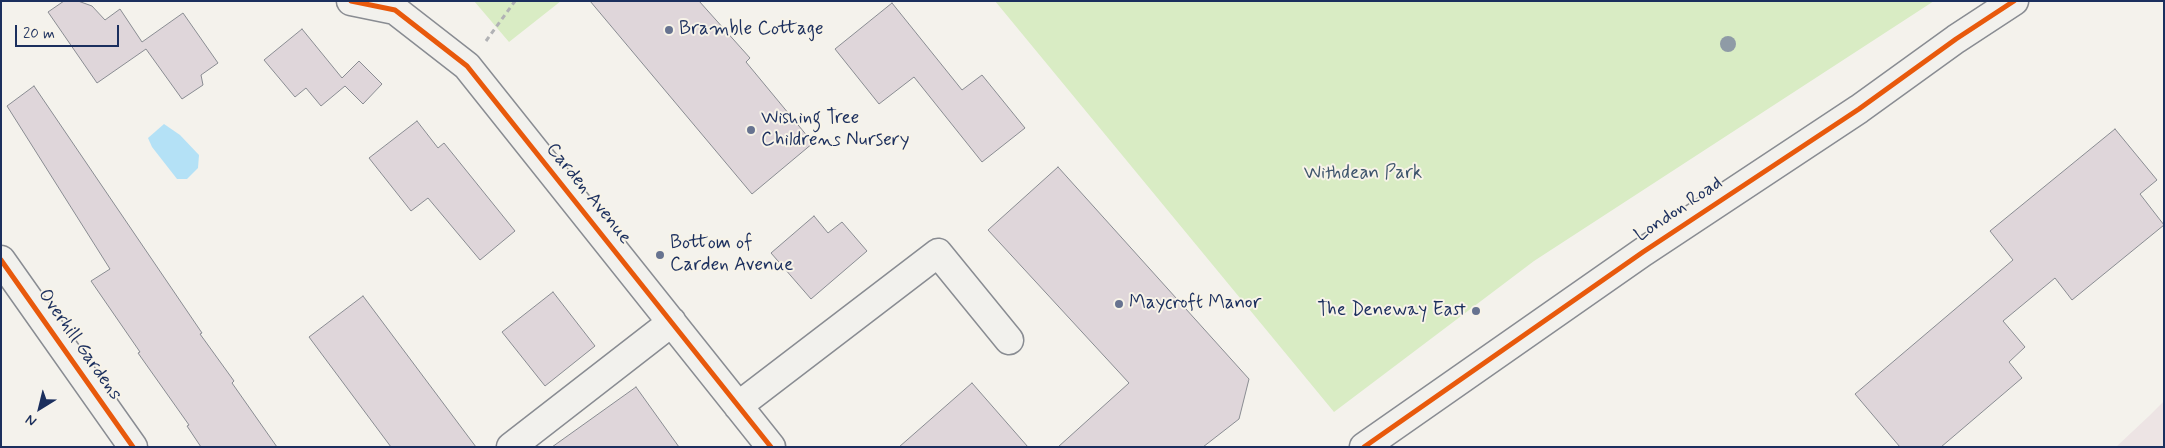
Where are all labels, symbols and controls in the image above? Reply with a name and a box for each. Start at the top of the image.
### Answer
scale bar [18,15,121,47]
place label: Bramble Cottage [679,19,824,41]
text: 20 m [23,24,55,44]
marker: Bramble Cottage [663,24,675,36]
place label: Wishing Tree Childrens Nursery [761,108,909,152]
marker: Wishing Tree Childrens Nursery [745,124,757,136]
street label: Carden Avenue [540,139,636,249]
park label: Withdean Park [1304,163,1422,185]
street label: London Road [1631,172,1727,248]
place label: Bottom of Carden Avenue [670,233,793,277]
marker: Bottom of Carden Avenue [654,249,666,261]
street label: Overhill Gardens [32,285,126,405]
place label: Maycroft Manor [1129,293,1261,315]
marker: Maycroft Manor [1113,298,1125,310]
place label: The Deneway East [1317,300,1466,322]
marker: The Deneway East [1470,305,1482,317]
north arrow [15,383,65,433]
text: N [22,410,40,430]

